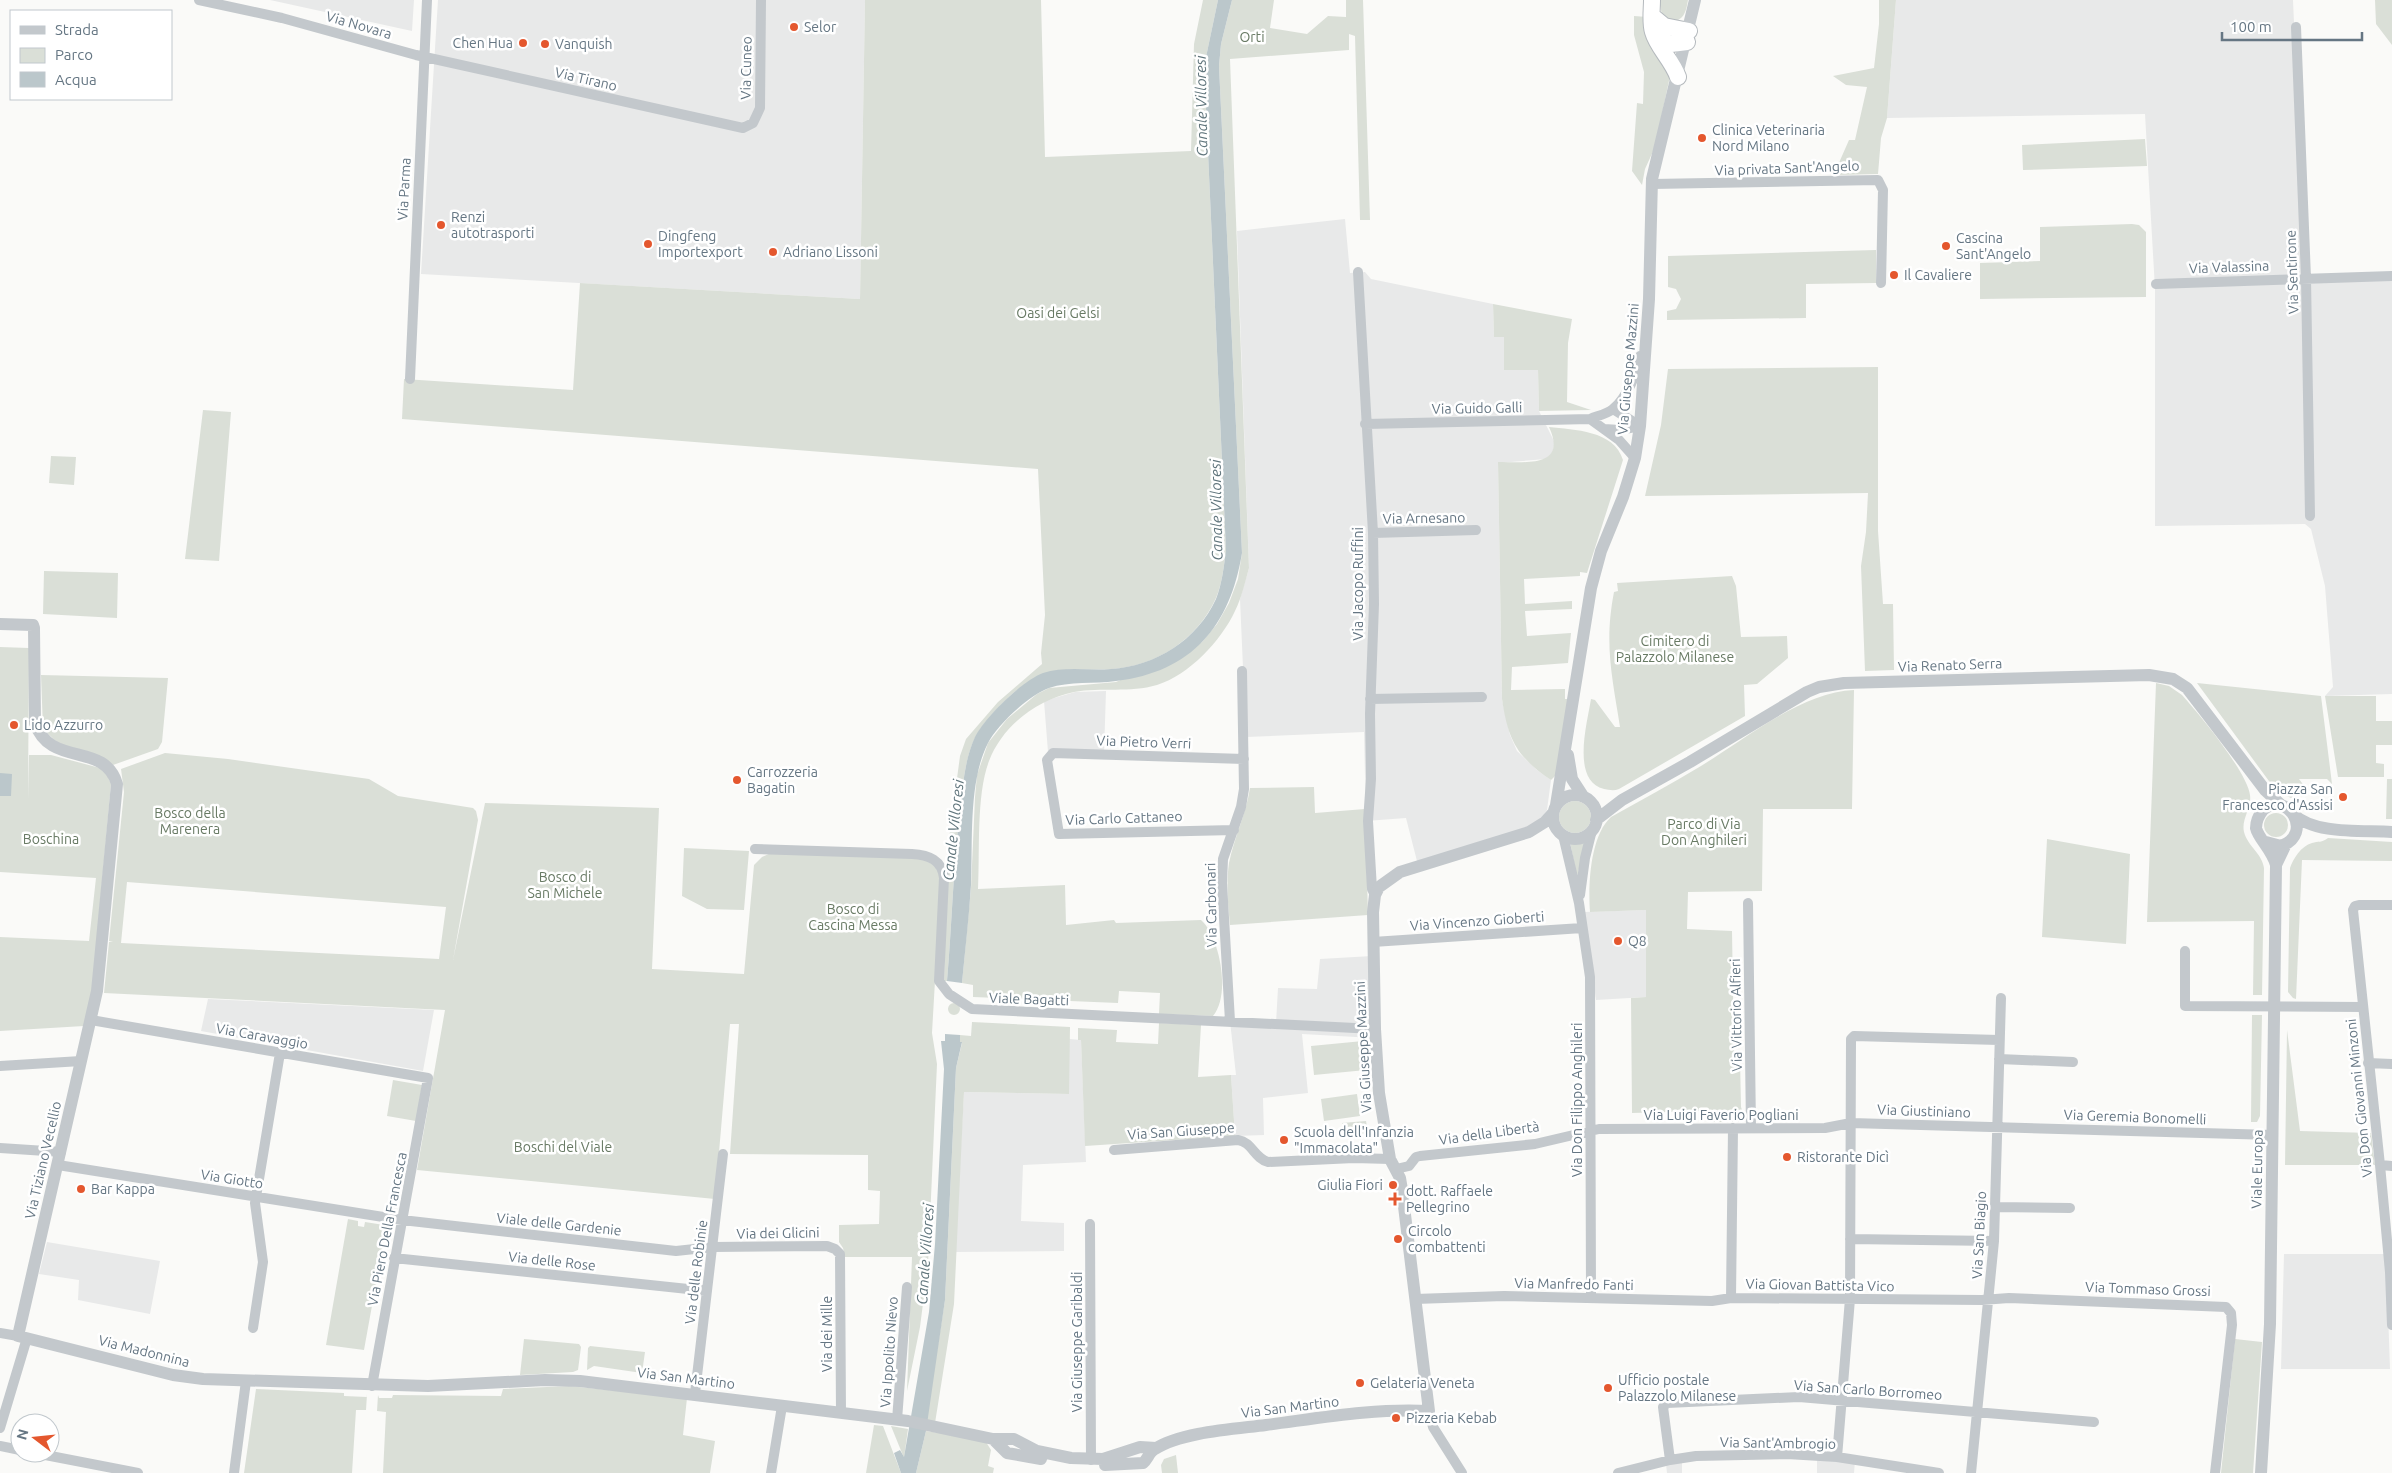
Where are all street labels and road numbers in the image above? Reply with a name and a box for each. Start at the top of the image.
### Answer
street label: Via Novara [324,8,394,42]
street label: Via Cuneo [737,36,755,100]
street label: Via Tirano [553,64,619,94]
street label: Via Parma [394,157,414,221]
street label: Via privata Sant'Angelo [1714,157,1860,179]
street label: Via Sentirone [2283,230,2301,314]
street label: Via Valassina [2188,258,2270,276]
street label: Via Giuseppe Mazzini [1614,303,1642,435]
street label: Via Guido Galli [1432,399,1522,417]
street label: Via Arnesano [1382,509,1466,527]
street label: Via Jacopo Ruffini [1350,527,1366,641]
street label: Via Renato Serra [1898,655,2002,675]
street label: Via Pietro Verri [1096,732,1192,752]
street label: Via Carlo Cattaneo [1065,808,1183,828]
street label: Via Carbonari [1202,863,1220,947]
street label: Via Vincenzo Gioberti [1409,908,1545,934]
street label: Via Vittorio Alfieri [1727,958,1745,1072]
street label: Via Giuseppe Mazzini [1352,981,1374,1113]
street label: Viale Bagatti [989,990,1069,1008]
street label: Via Don Giovanni Minzoni [2343,1018,2375,1178]
street label: Via Caravaggio [215,1020,309,1052]
street label: Via Don Filippo Anghileri [1569,1023,1585,1177]
street label: Via Tiziano Vecellio [22,1100,64,1220]
street label: Via Giustiniano [1877,1101,1971,1121]
street label: Via Luigi Faverio Pogliani [1643,1107,1799,1123]
street label: Via Geremia Bonomelli [2063,1107,2207,1127]
street label: Via della Libertà [1438,1118,1540,1148]
street label: Via San Giuseppe [1127,1119,1235,1143]
street label: Viale Europa [2248,1129,2266,1209]
street label: Via Piero Della Francesca [364,1151,410,1307]
street label: Via Giotto [200,1166,264,1192]
street label: Via San Biagio [1969,1191,1989,1279]
street label: Viale delle Gardenie [496,1209,622,1239]
street label: Via delle Robinie [682,1219,710,1325]
street label: Via dei Glicini [736,1224,820,1242]
street label: Via delle Rose [507,1248,597,1274]
street label: Via Giuseppe Garibaldi [1069,1272,1085,1412]
street label: Via Manfredo Fanti [1514,1275,1634,1293]
street label: Via Giovan Battista Vico [1745,1276,1895,1294]
street label: Via Tommaso Grossi [2085,1279,2211,1299]
street label: Via dei Mille [819,1296,835,1372]
street label: Via Ippolito Nievo [877,1296,901,1408]
street label: Via Madonnina [97,1332,191,1370]
street label: Via San Martino [636,1364,736,1392]
street label: Via San Carlo Borromeo [1793,1377,1943,1403]
street label: Via San Martino [1240,1393,1340,1421]
street label: Via Sant'Ambrogio [1720,1434,1836,1452]

